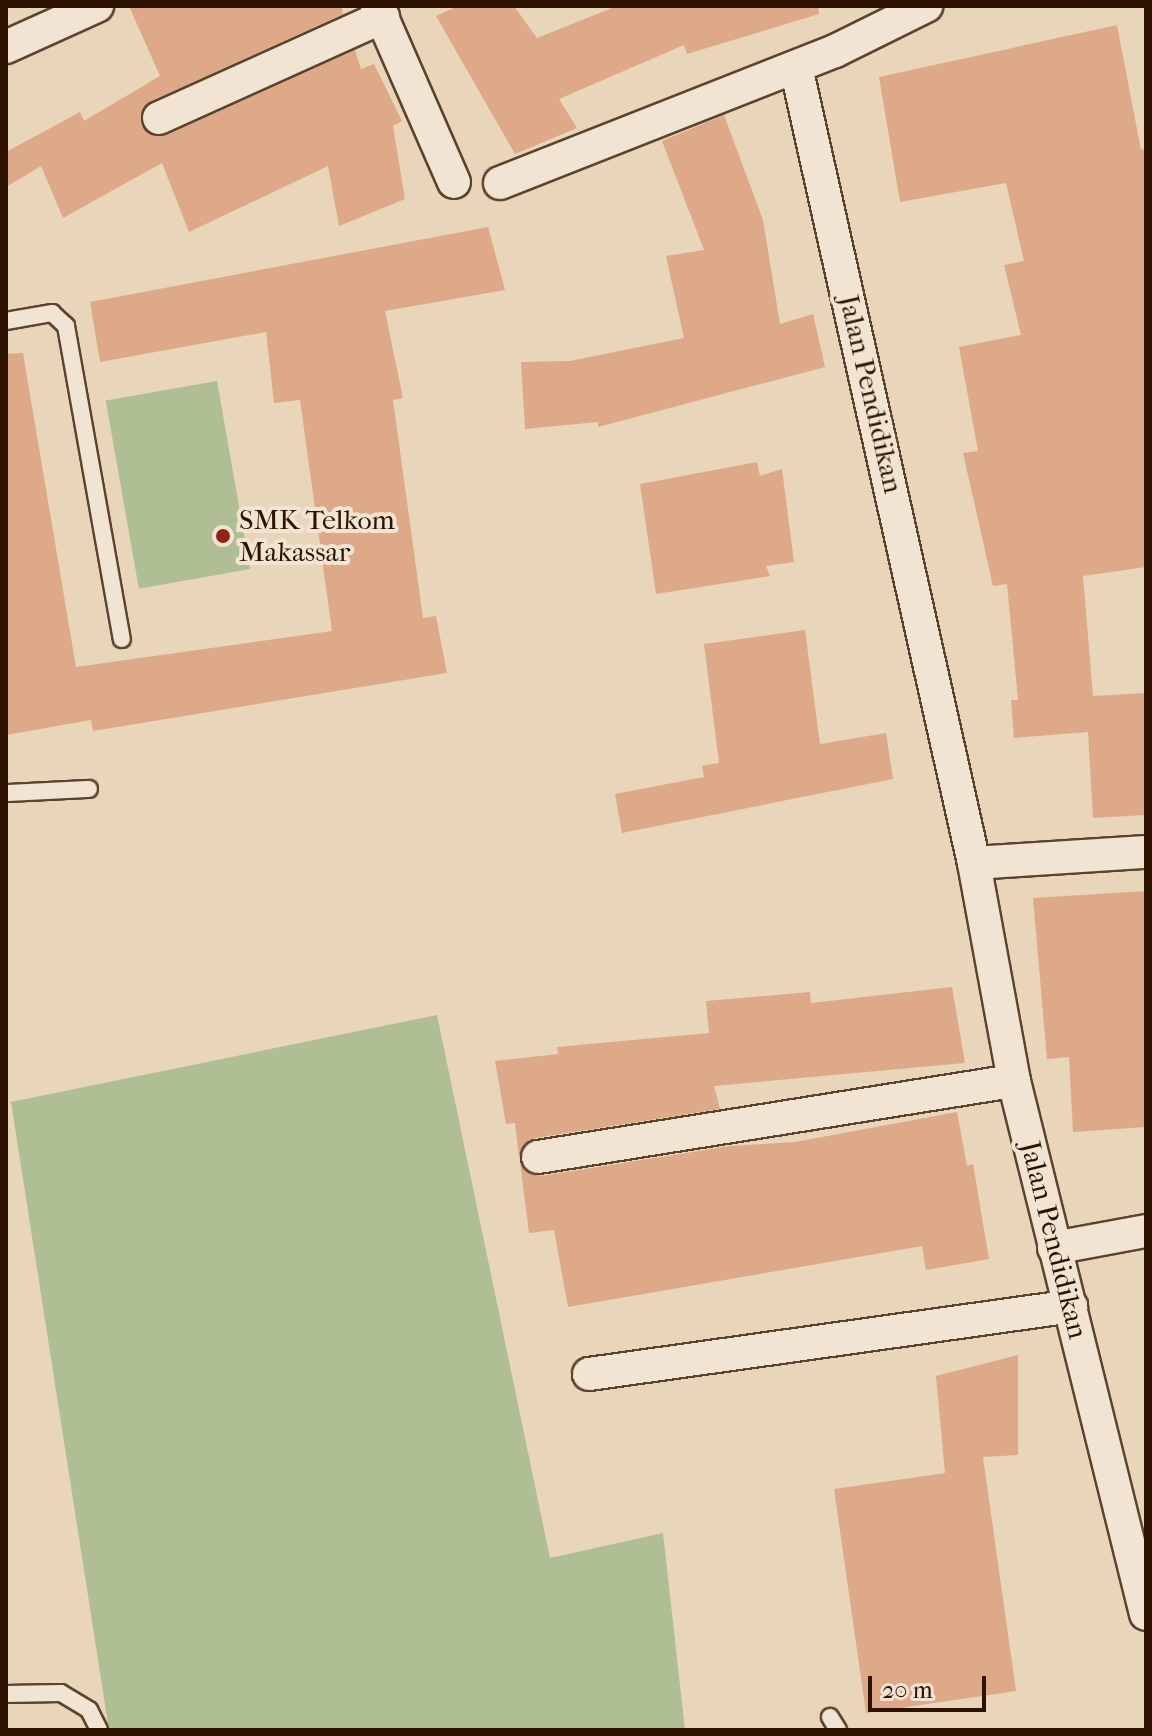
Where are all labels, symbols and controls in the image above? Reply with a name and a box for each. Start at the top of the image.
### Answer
street label: Jalan Pendidikan [832,292,910,496]
place label: SMK Telkom Makassar [239,503,395,569]
marker: SMK Telkom Makassar [214,527,232,545]
street label: Jalan Pendidikan [1013,1138,1095,1342]
scale bar [872,1660,990,1710]
text: 20 m [882,1676,933,1704]

